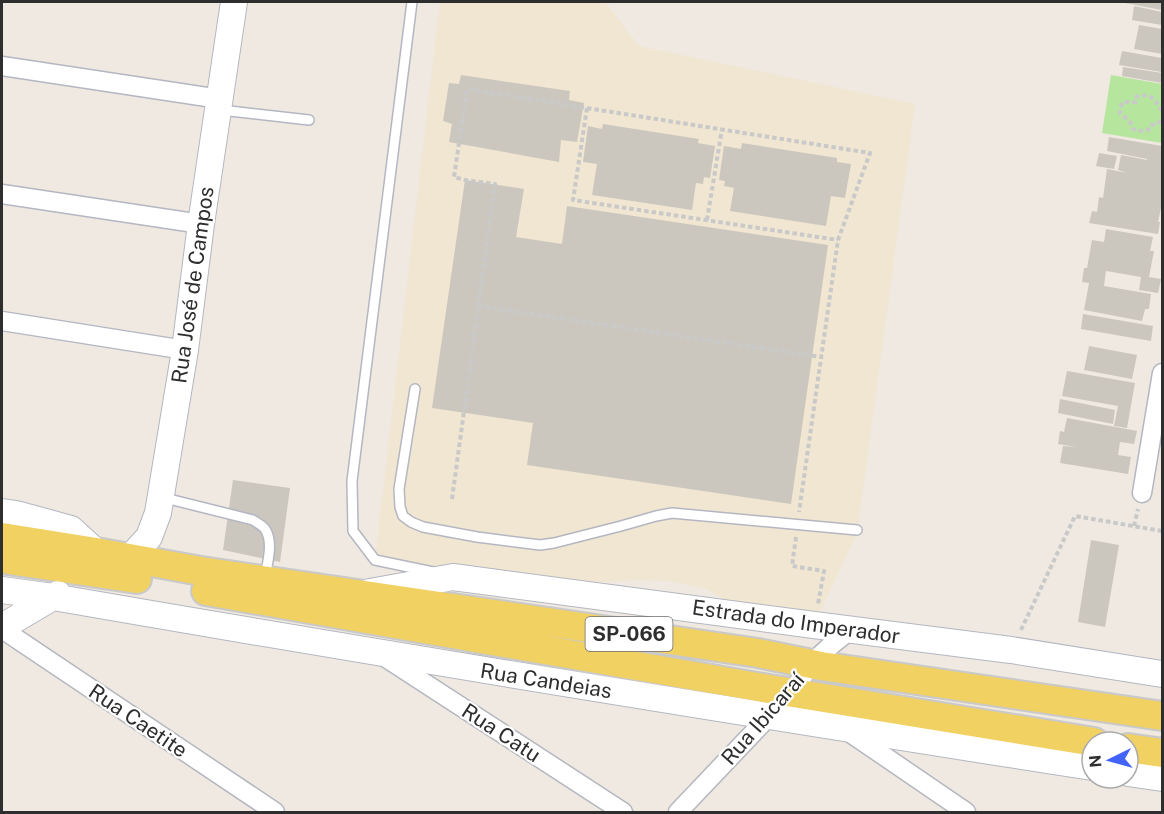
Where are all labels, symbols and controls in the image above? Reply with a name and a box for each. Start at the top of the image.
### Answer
street label: Rua José de Campos [166,185,219,385]
street label: Estrada do Imperador [690,595,902,648]
road number: SP-066 [586,617,672,651]
street label: Rua Candeias [479,658,614,703]
street label: Rua Ibicaraí [716,667,810,770]
street label: Rua Caetite [84,679,192,763]
street label: Rua Catu [457,698,545,767]
north arrow [1080,730,1140,790]
text: N [1086,754,1106,768]

